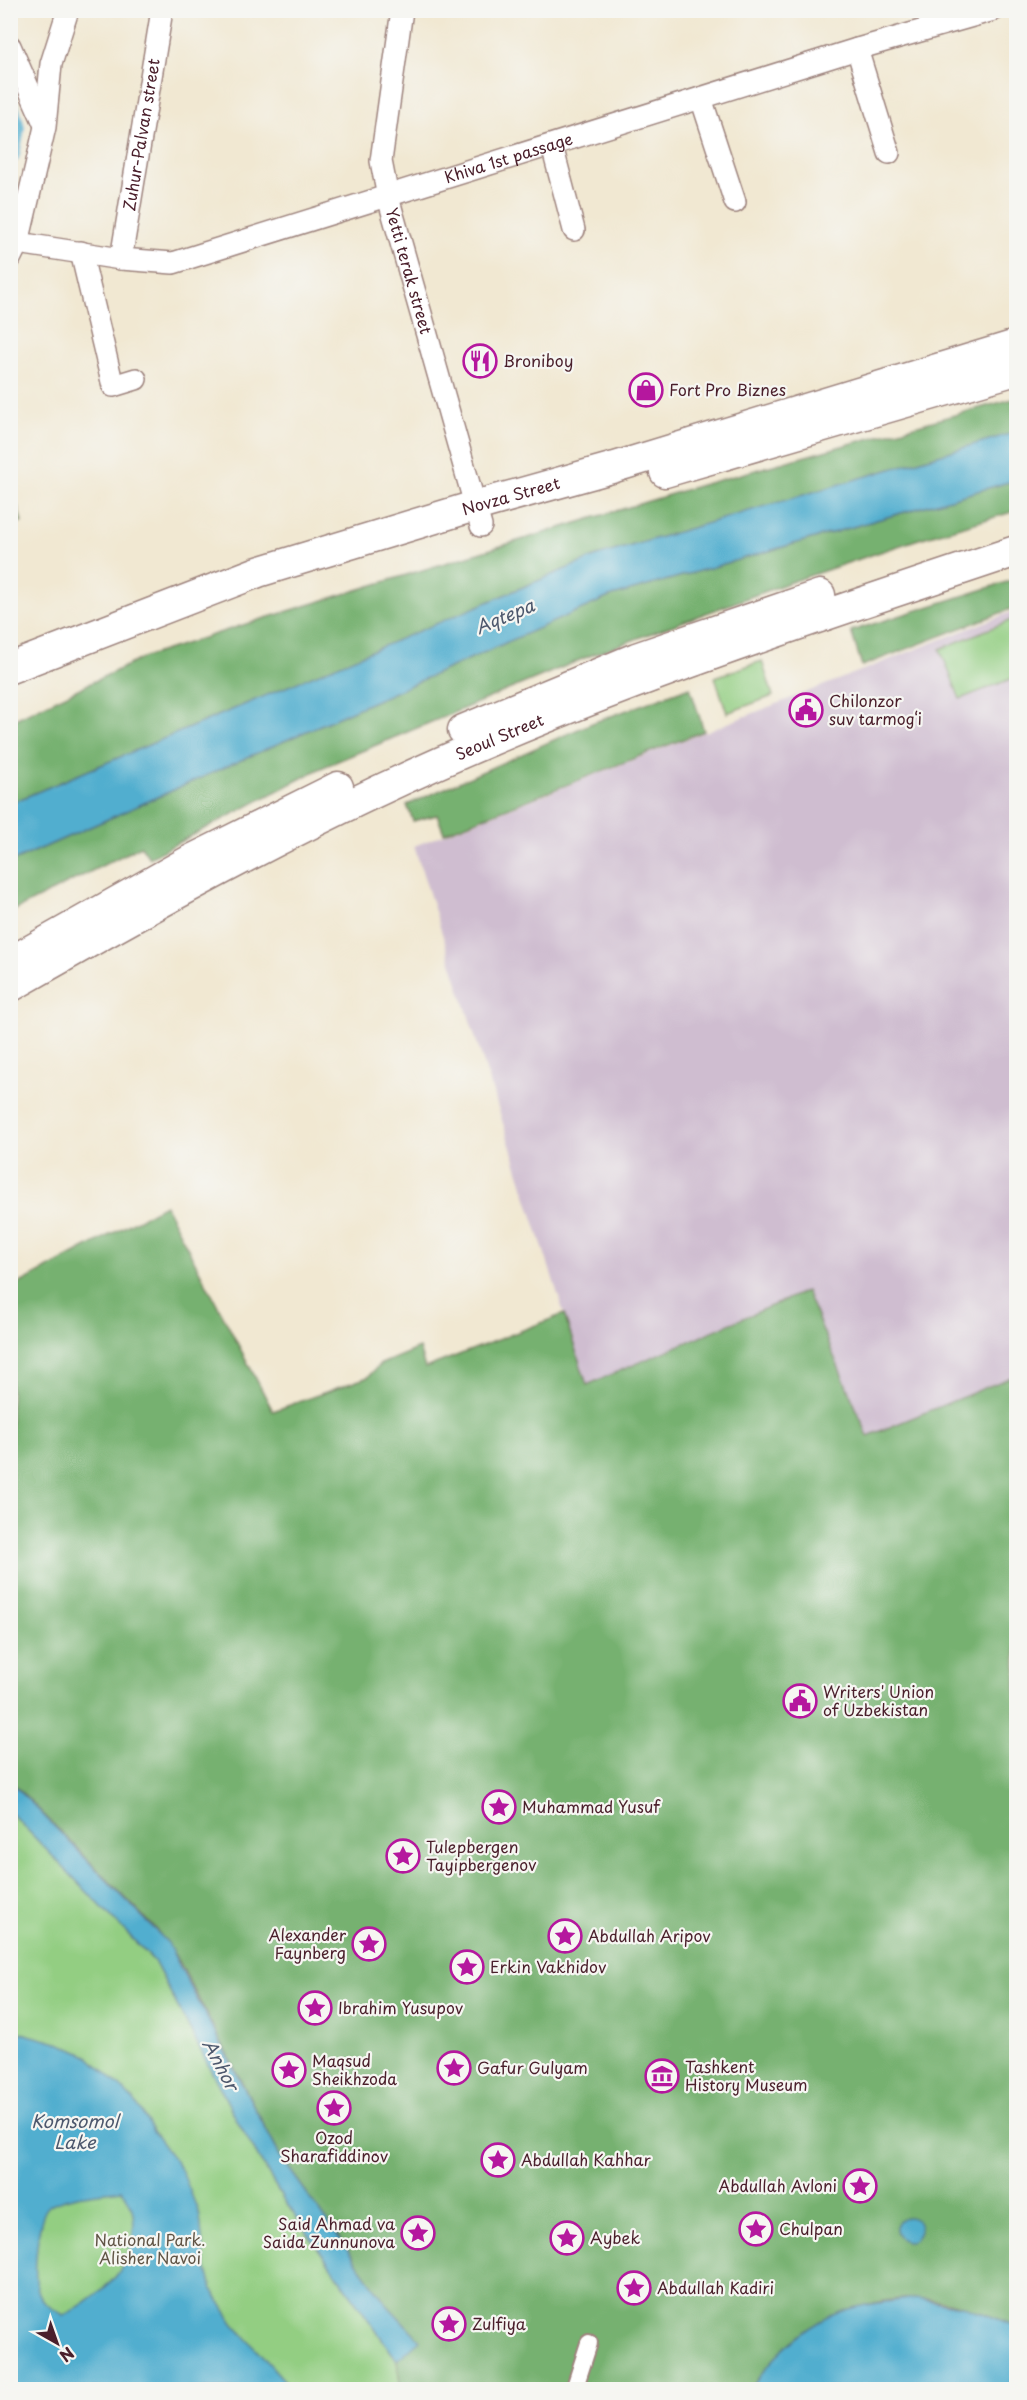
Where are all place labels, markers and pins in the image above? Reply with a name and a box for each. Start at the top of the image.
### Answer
restaurant icon: Broniboy [462,343,498,379]
place label: Broniboy [503,348,573,372]
shop icon: Fort Pro Biznes [628,372,664,408]
place label: Fort Pro Biznes [669,377,786,401]
place label: Chilonzor suv tarmog‘i [829,688,922,730]
public building icon: Chilonzor suv tarmog‘i [788,692,824,728]
place label: Writers' Union of Uzbekistan [823,1679,934,1721]
public building icon: Writers' Union of Uzbekistan [782,1683,818,1719]
place icon: Muhammad Yusuf [481,1789,517,1825]
place label: Muhammad Yusuf [522,1794,661,1818]
place label: Tulepbergen Tayipbergenov [426,1834,536,1876]
place icon: Tulepbergen Tayipbergenov [385,1838,421,1874]
place icon: Abdullah Aripov [547,1918,583,1954]
place label: Alexander Faynberg [268,1922,347,1964]
place label: Abdullah Aripov [588,1923,711,1947]
place icon: Alexander Faynberg [351,1926,387,1962]
place icon: Erkin Vakhidov [449,1949,485,1985]
place label: Erkin Vakhidov [490,1954,607,1978]
place icon: Ibrahim Yusupov [297,1990,333,2026]
place label: Ibrahim Yusupov [338,1995,464,2019]
place label: Maqsud Sheikhzoda [312,2048,397,2090]
place icon: Gafur Gulyam [436,2050,472,2086]
place icon: Maqsud Sheikhzoda [271,2052,307,2088]
place label: Tashkent History Museum [685,2054,808,2096]
place label: Gafur Gulyam [477,2055,588,2079]
museum icon: Tashkent History Museum [644,2058,680,2094]
place icon: Ozod Sharafiddinov [316,2090,352,2126]
place label: Ozod Sharafiddinov [280,2125,389,2167]
place icon: Abdullah Kahhar [480,2142,516,2178]
place label: Abdullah Kahhar [521,2147,651,2171]
place icon: Abdullah Avloni [842,2168,878,2204]
place label: Abdullah Avloni [719,2173,837,2197]
place label: Said Ahmad va Saida Zunnunova [263,2211,395,2253]
place icon: Chulpan [738,2211,774,2247]
place icon: Said Ahmad va Saida Zunnunova [400,2215,436,2251]
place label: Chulpan [779,2216,843,2240]
place icon: Aybek [549,2220,585,2256]
place label: Aybek [590,2225,640,2249]
place icon: Abdullah Kadiri [616,2270,652,2306]
place label: Abdullah Kadiri [657,2275,774,2299]
place icon: Zulfiya [431,2306,467,2342]
place label: Zulfiya [472,2311,526,2335]

